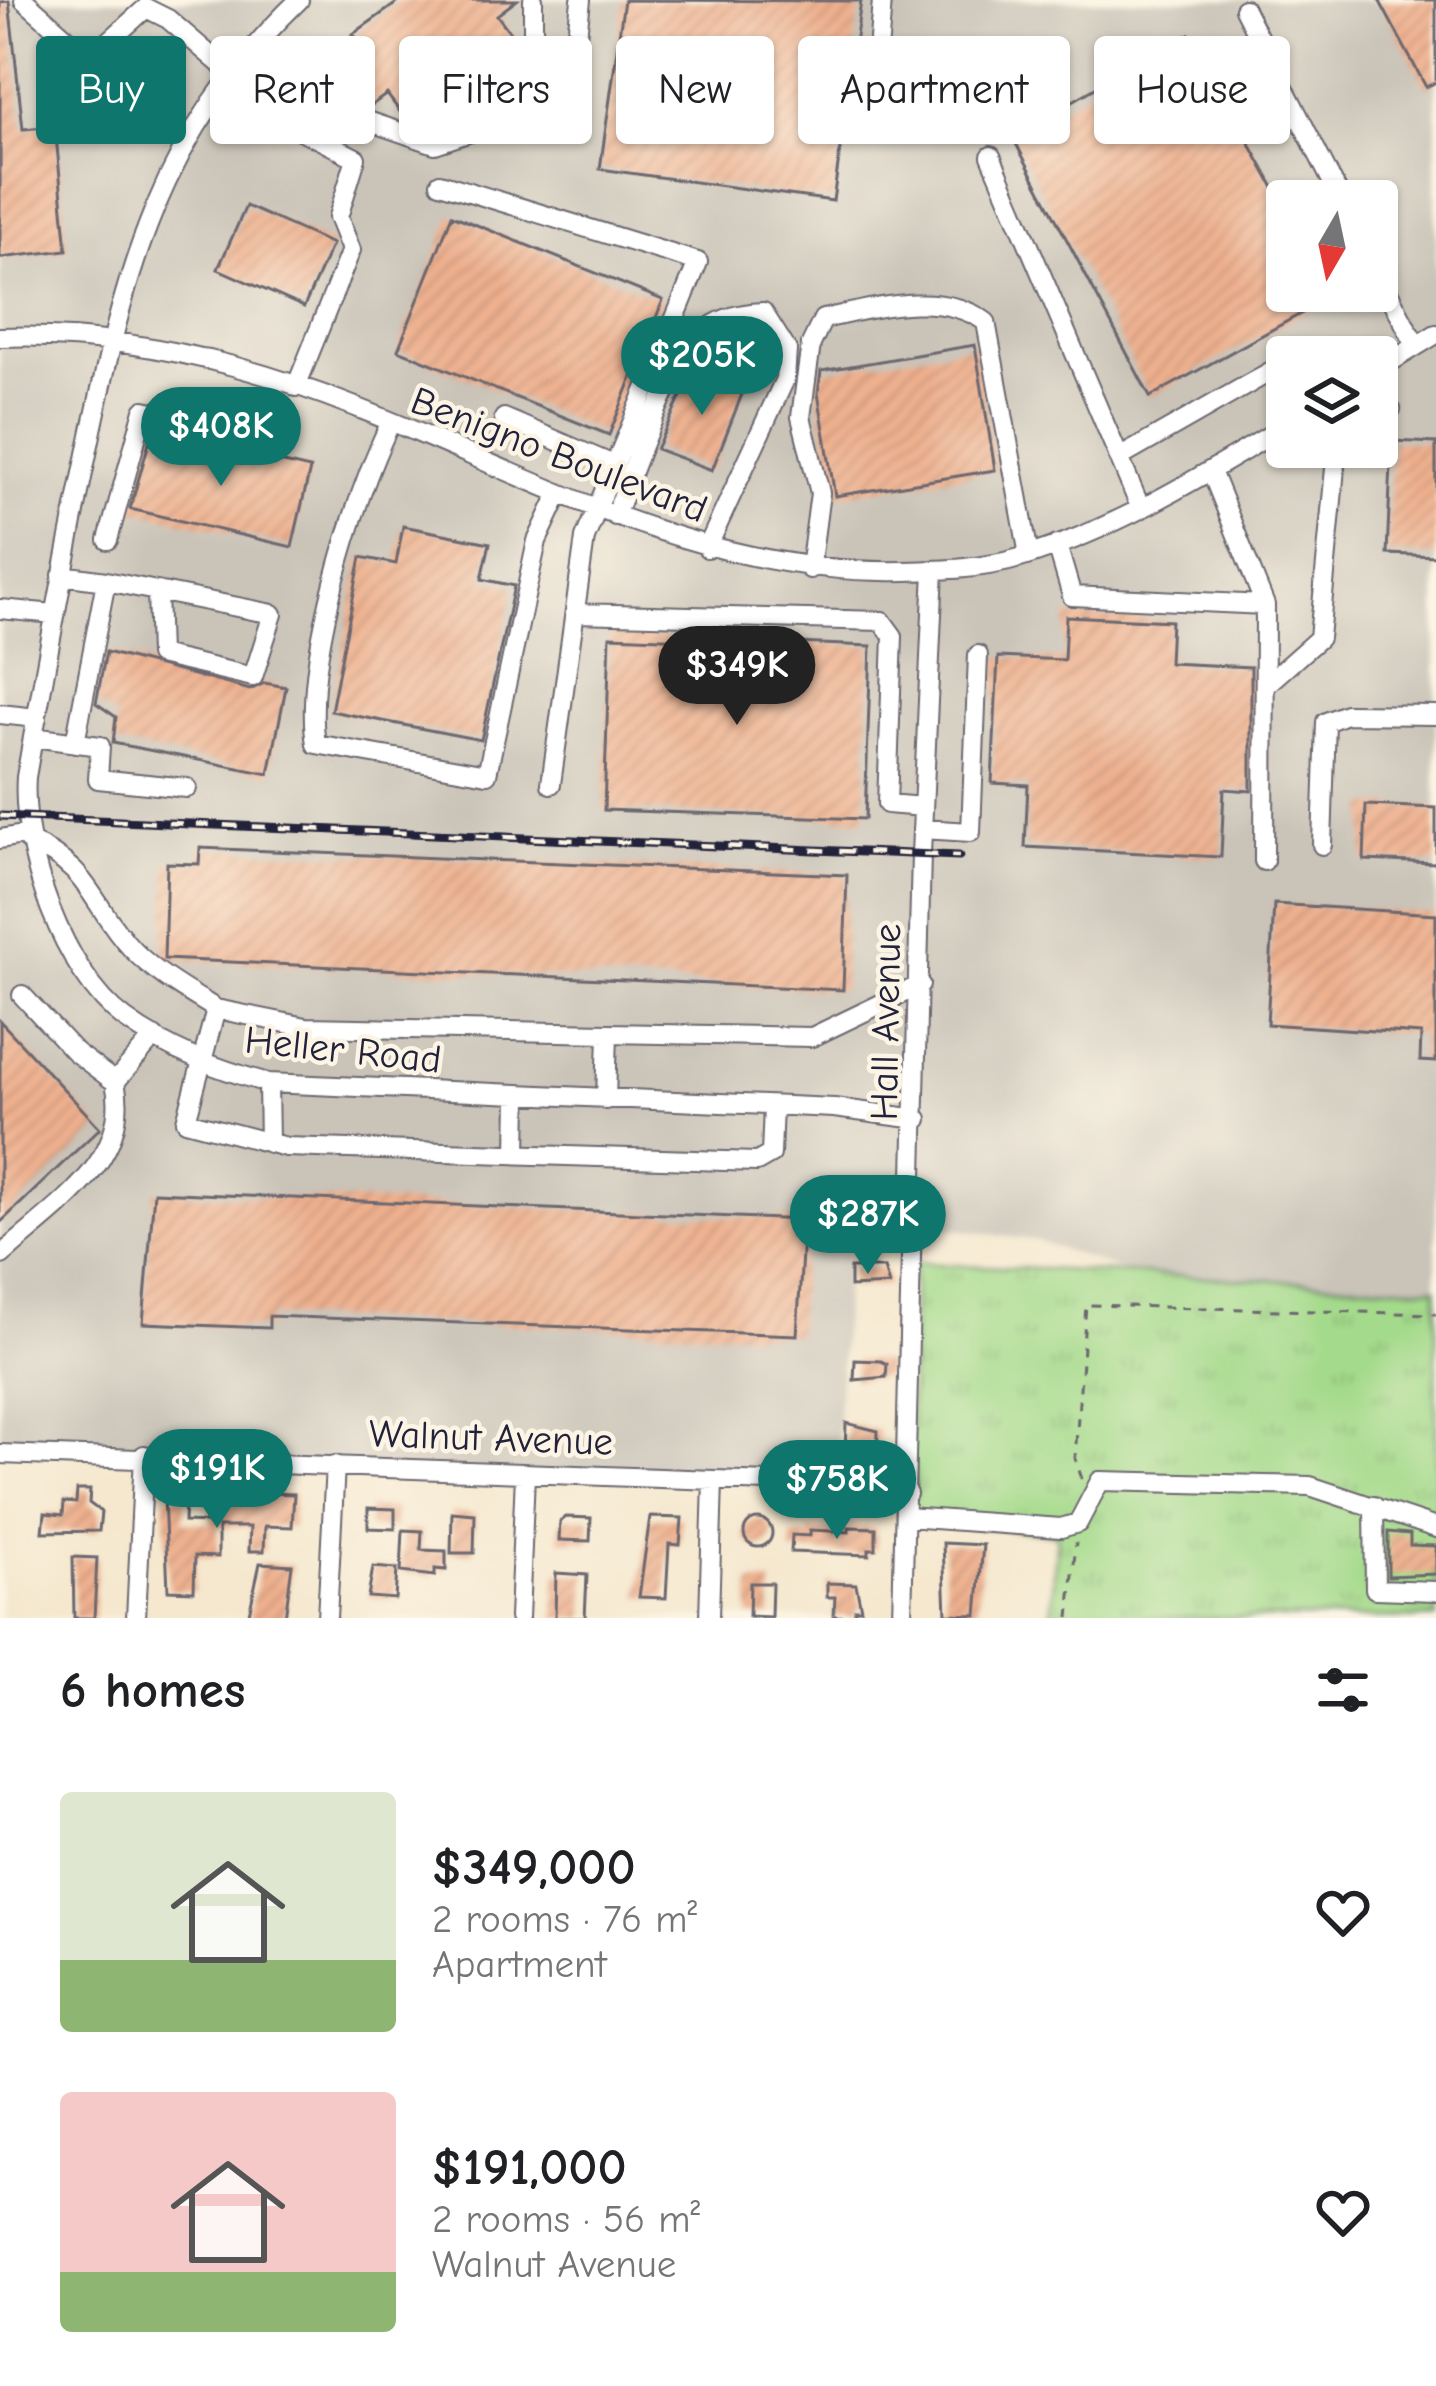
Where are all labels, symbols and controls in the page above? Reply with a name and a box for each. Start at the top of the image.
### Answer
chip: Buy [36,36,186,144]
chip: Rent [210,36,375,144]
chip: Filters [399,36,592,144]
chip: New [616,36,774,144]
chip: Apartment [798,36,1070,144]
chip: House [1094,36,1290,144]
north arrow [1266,180,1398,312]
map controls [1266,180,1398,468]
pin: $205K [618,316,786,418]
text: $205K [648,332,756,377]
button: layers [1266,336,1398,468]
street label: Benigno Boulevard [405,378,713,532]
pin: $408K [137,387,305,489]
text: $408K [168,403,274,448]
pin: $349K [653,626,821,728]
text: $349K [685,642,789,687]
street label: Hall Avenue [862,923,910,1121]
street label: Heller Road [243,1017,443,1083]
pin: $287K [784,1175,952,1277]
text: $287K [817,1191,919,1236]
street label: Walnut Avenue [368,1411,614,1465]
pin: $191K [133,1429,301,1531]
pin: $758K [753,1440,921,1542]
text: $191K [169,1445,265,1490]
text: $758K [785,1456,889,1501]
icon: filters [1310,1657,1376,1723]
text: 6 homes [60,1661,245,1720]
text: $349,000 [432,1838,636,1897]
icon: home [156,1840,300,1984]
icon: heart [1310,1879,1376,1945]
text: 2 rooms · 76 m² [432,1897,697,1942]
text: Apartment [432,1942,607,1987]
text: $191,000 [432,2138,627,2197]
icon: home [156,2140,300,2284]
icon: heart [1310,2179,1376,2245]
text: 2 rooms · 56 m² [432,2197,700,2242]
text: Walnut Avenue [432,2242,676,2287]

